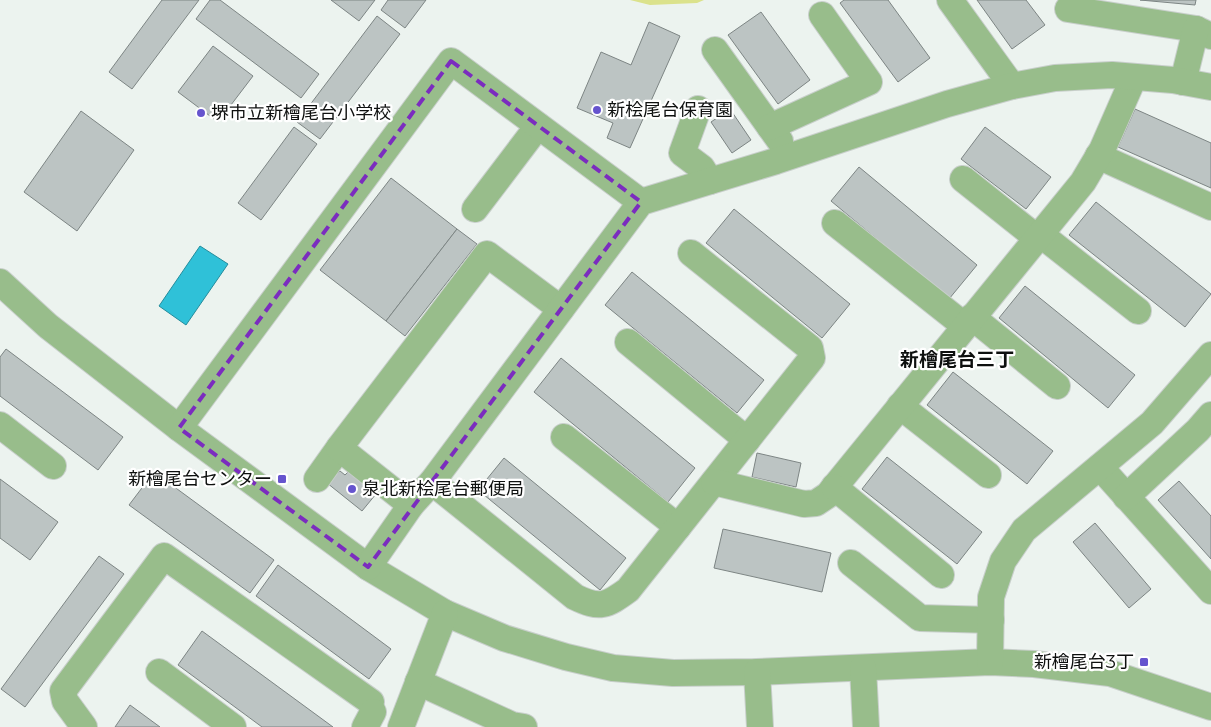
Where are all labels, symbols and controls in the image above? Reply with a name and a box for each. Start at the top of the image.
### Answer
place label: 新桧尾台保育園 [607,99,733,121]
place label: 堺市立新檜尾台小学校 [211,102,391,124]
marker: 新桧尾台保育園 [591,104,603,116]
marker: 堺市立新檜尾台小学校 [195,107,207,119]
district label: 新檜尾台三丁 [900,348,1014,371]
place label: 新檜尾台センター [128,468,272,490]
marker: 新檜尾台センター [276,473,288,485]
place label: 泉北新桧尾台郵便局 [362,478,524,500]
marker: 泉北新桧尾台郵便局 [346,483,358,495]
place label: 新檜尾台3丁 [1034,651,1134,673]
marker: 新檜尾台3丁 [1138,656,1150,668]

